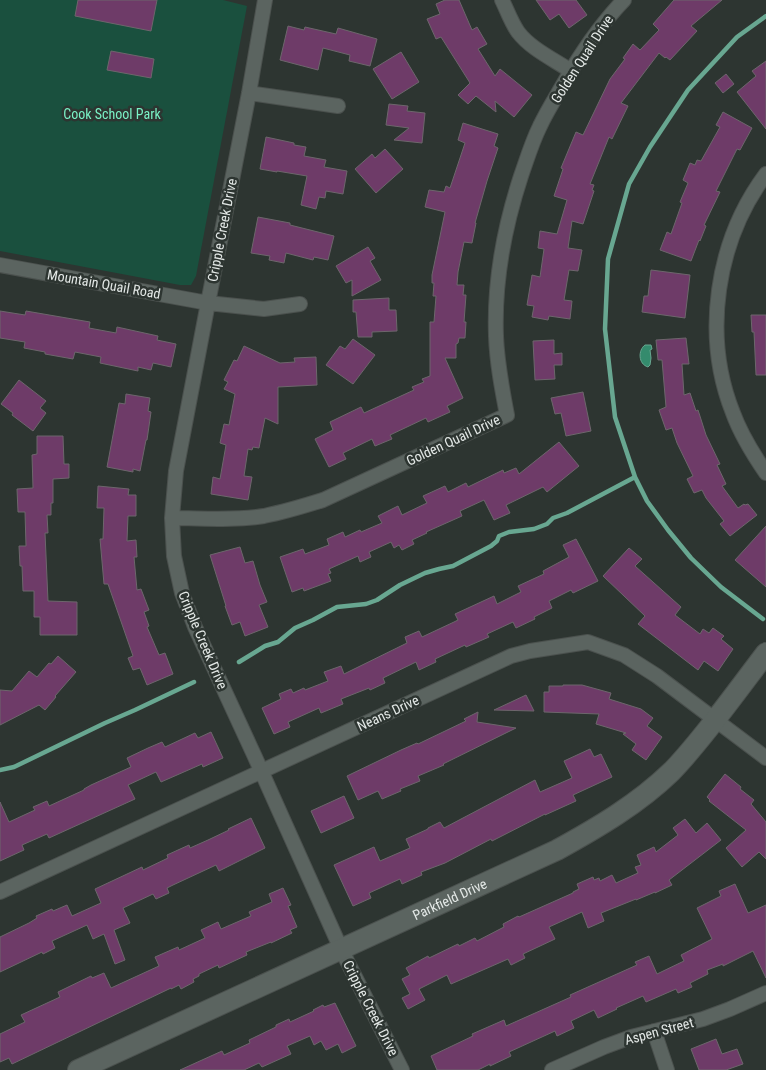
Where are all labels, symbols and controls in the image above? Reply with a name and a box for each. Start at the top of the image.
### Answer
street label: Golden Quail Drive [548,12,617,106]
park label: Cook School Park [63,106,161,122]
street label: Cripple Creek Drive [204,177,240,283]
street label: Mountain Quail Road [46,266,162,302]
street label: Golden Quail Drive [404,411,503,469]
street label: Cripple Creek Drive [175,589,231,692]
street label: Neans Drive [355,692,422,734]
street label: Parkfield Drive [410,875,490,923]
street label: Cripple Creek Drive [340,958,402,1059]
street label: Aspen Street [623,1014,695,1048]

